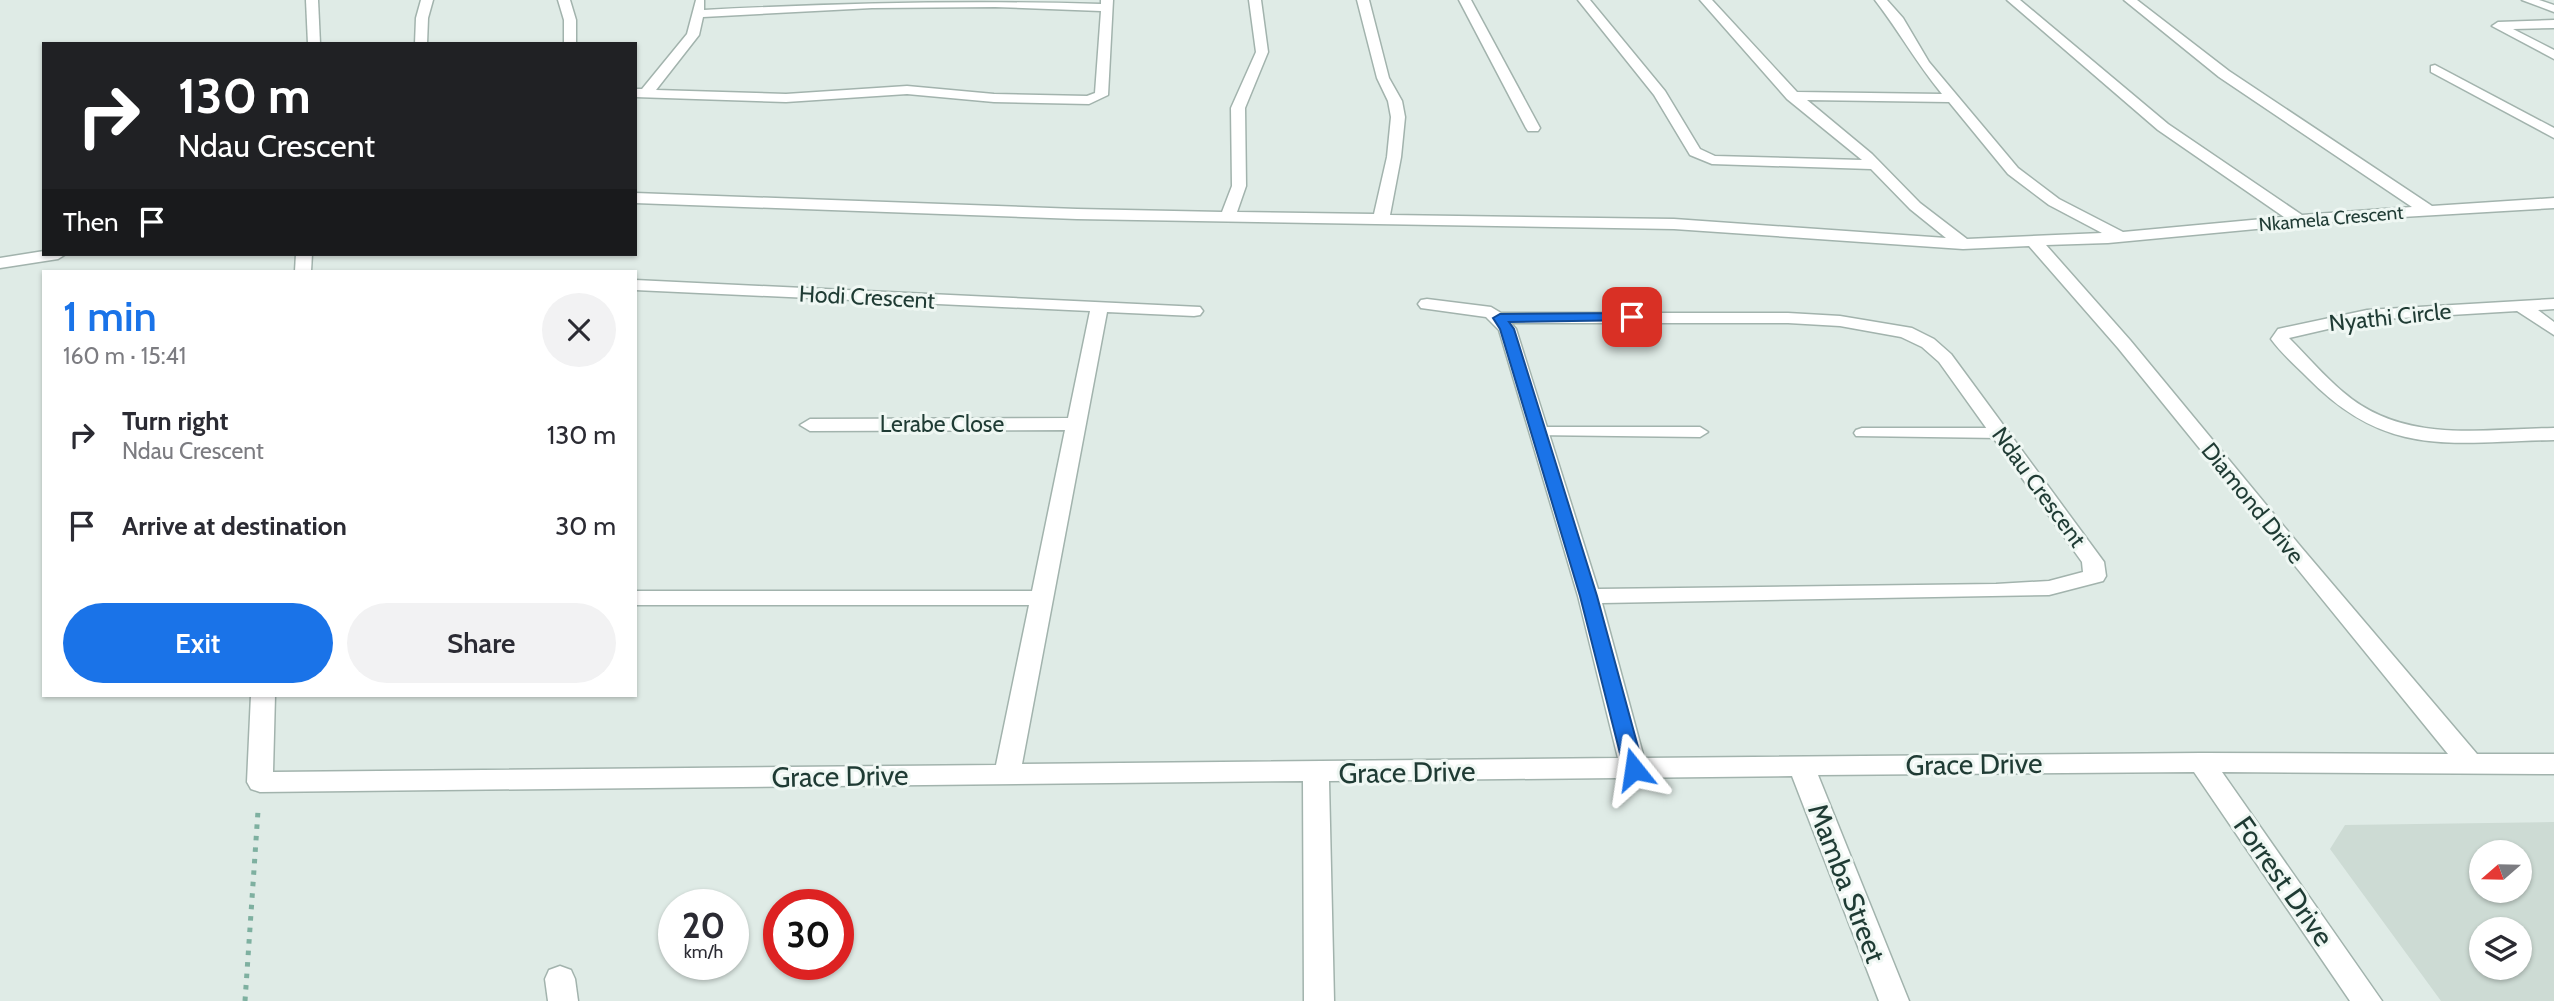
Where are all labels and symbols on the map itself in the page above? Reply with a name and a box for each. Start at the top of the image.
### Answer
street label: Nkamela Crescent [2258,201,2405,236]
street label: Hodi Crescent [798,279,936,315]
pin [1602,287,1662,347]
street label: Nyathi Circle [2327,297,2453,337]
street label: Lerabe Close [880,410,1004,438]
street label: Ndau Crescent [1986,421,2092,553]
street label: Diamond Drive [2196,437,2310,569]
position arrow [1597,732,1671,806]
street label: Grace Drive [1905,746,2043,782]
street label: Grace Drive [1338,754,1476,790]
street label: Grace Drive [771,758,909,794]
street label: Mamba Street [1801,799,1893,967]
street label: Forrest Drive [2227,810,2341,952]
north arrow [2469,840,2532,903]
speed limit sign: 30 [763,889,854,980]

